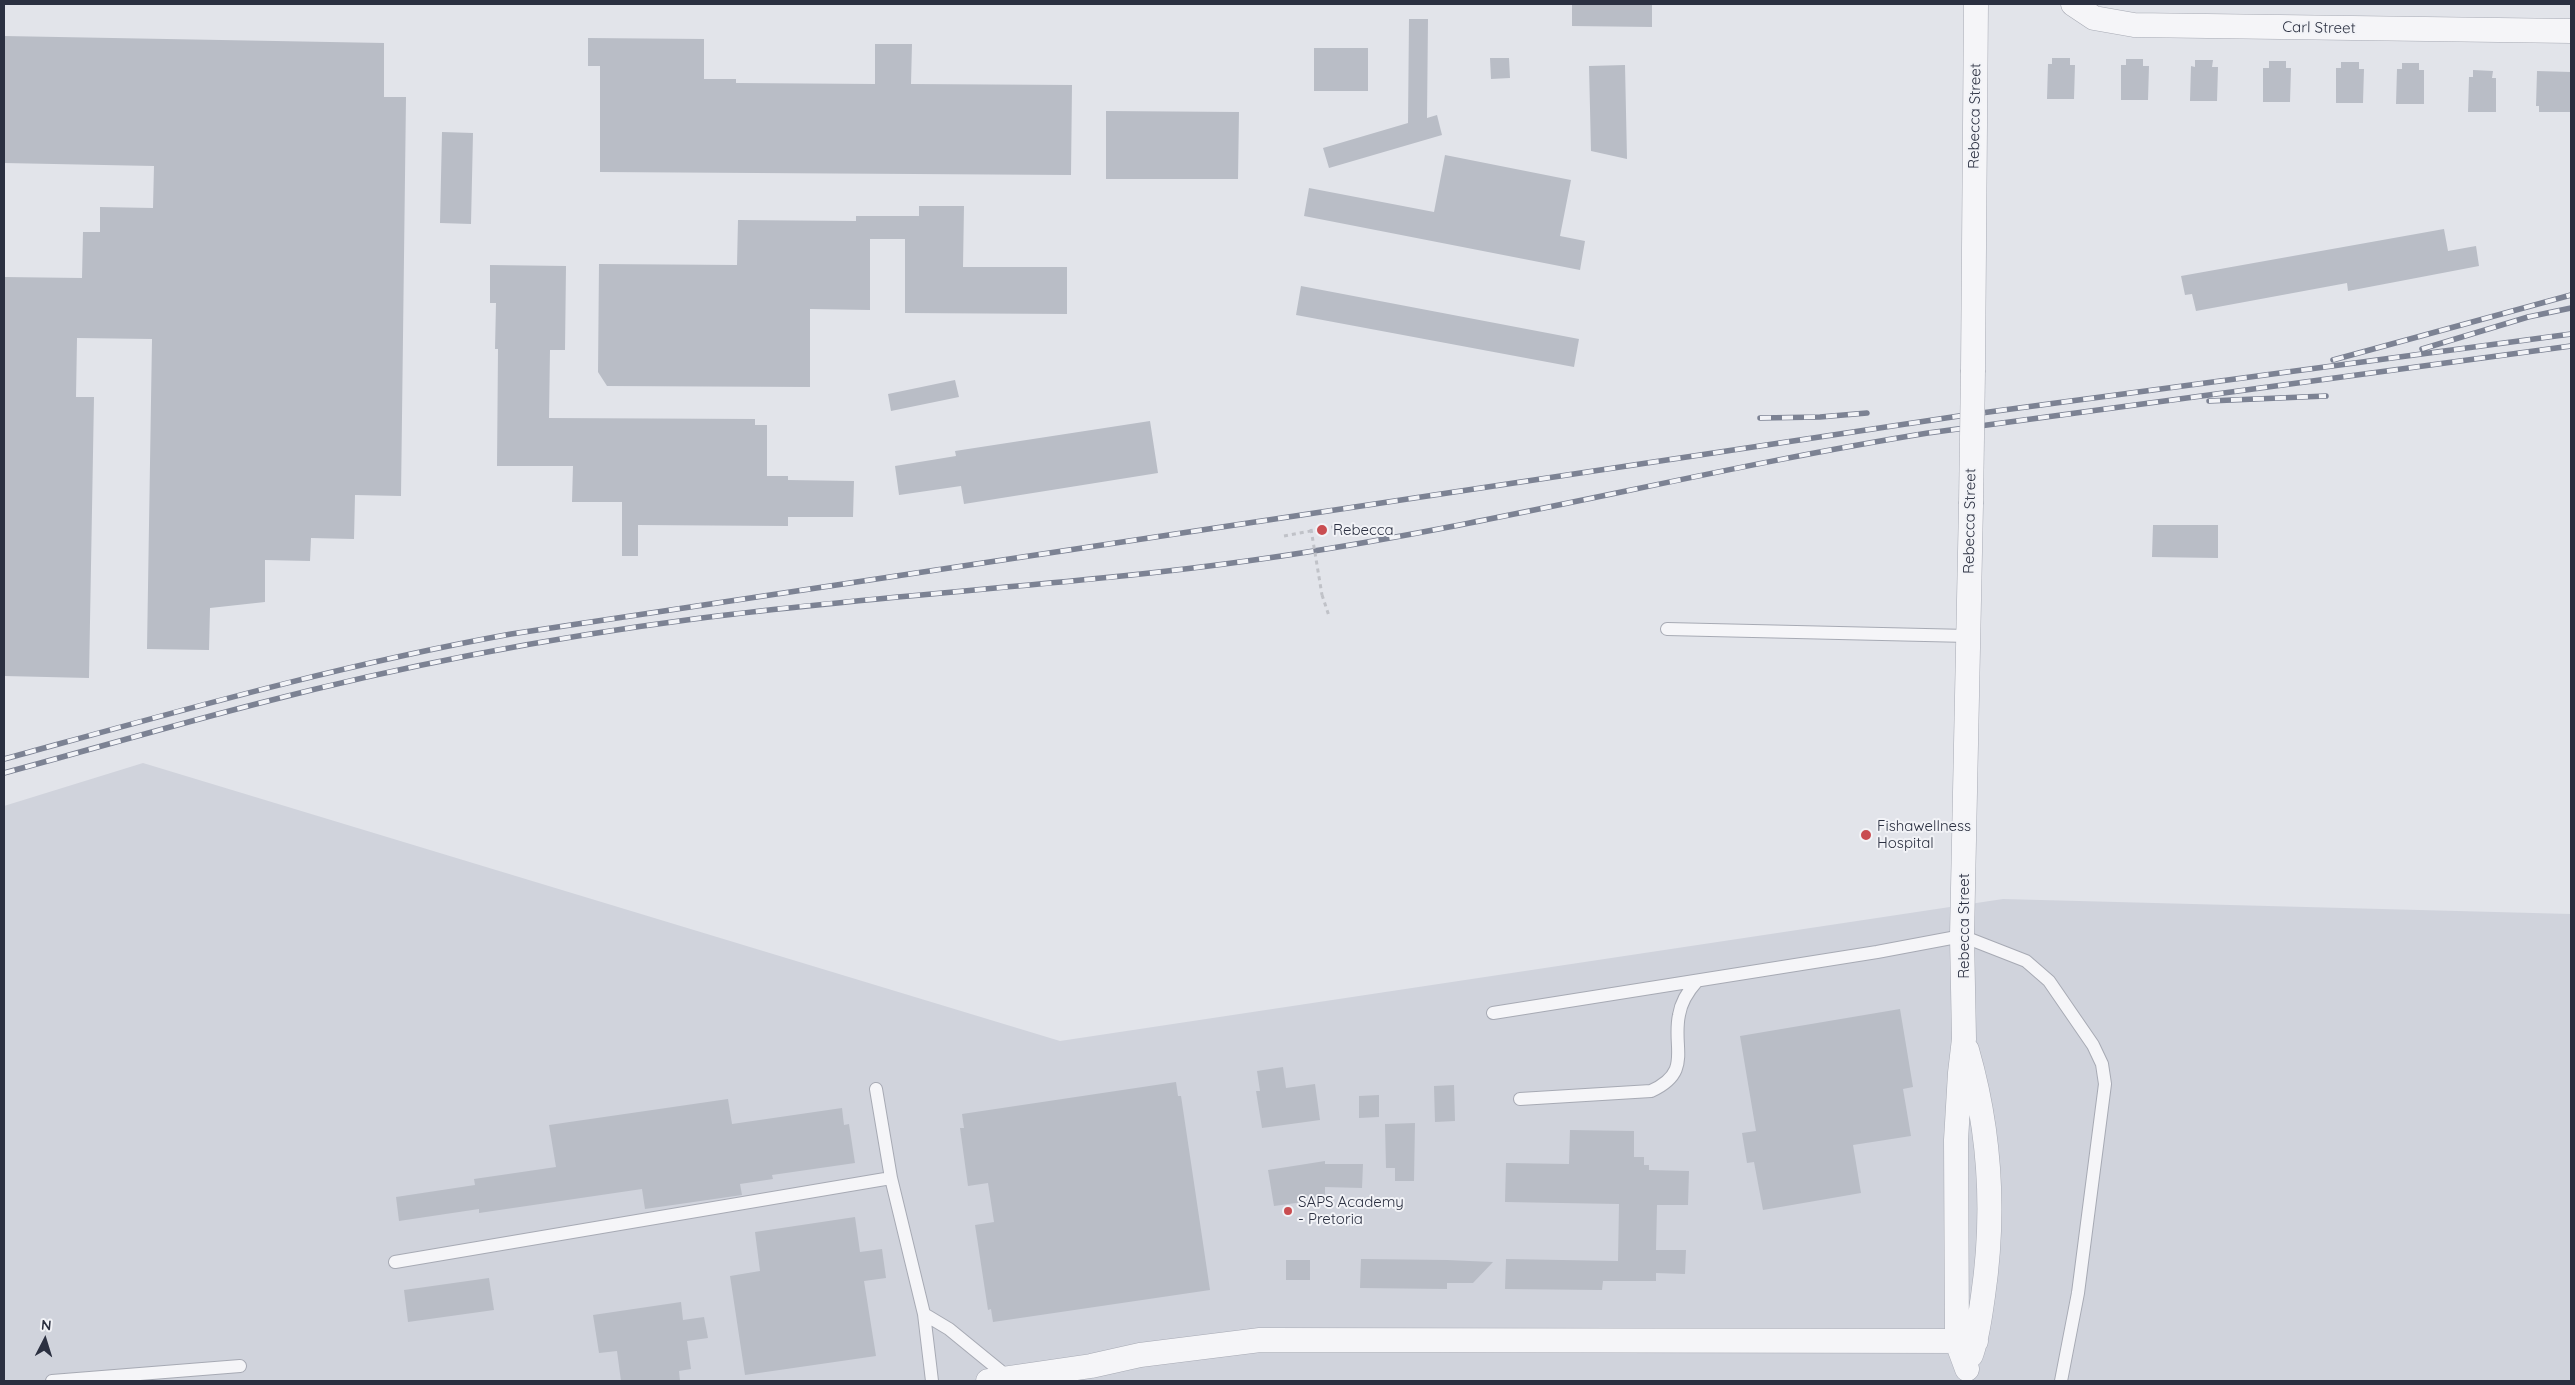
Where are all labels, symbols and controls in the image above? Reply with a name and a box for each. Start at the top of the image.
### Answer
street label: Carl Street [2282,18,2356,38]
street label: Rebecca Street [1965,63,1985,169]
street label: Rebecca Street [1960,468,1980,574]
place label: Rebecca [1333,521,1394,539]
marker: Rebecca [1315,523,1329,537]
place label: Fishawellness Hospital [1877,817,1971,852]
marker: Fishawellness Hospital [1859,828,1873,842]
street label: Rebecca Street [1955,873,1973,979]
place label: SAPS Academy - Pretoria [1298,1193,1404,1228]
marker: SAPS Academy - Pretoria [1282,1205,1294,1217]
north arrow [20,1315,70,1365]
text: N [40,1316,52,1334]

